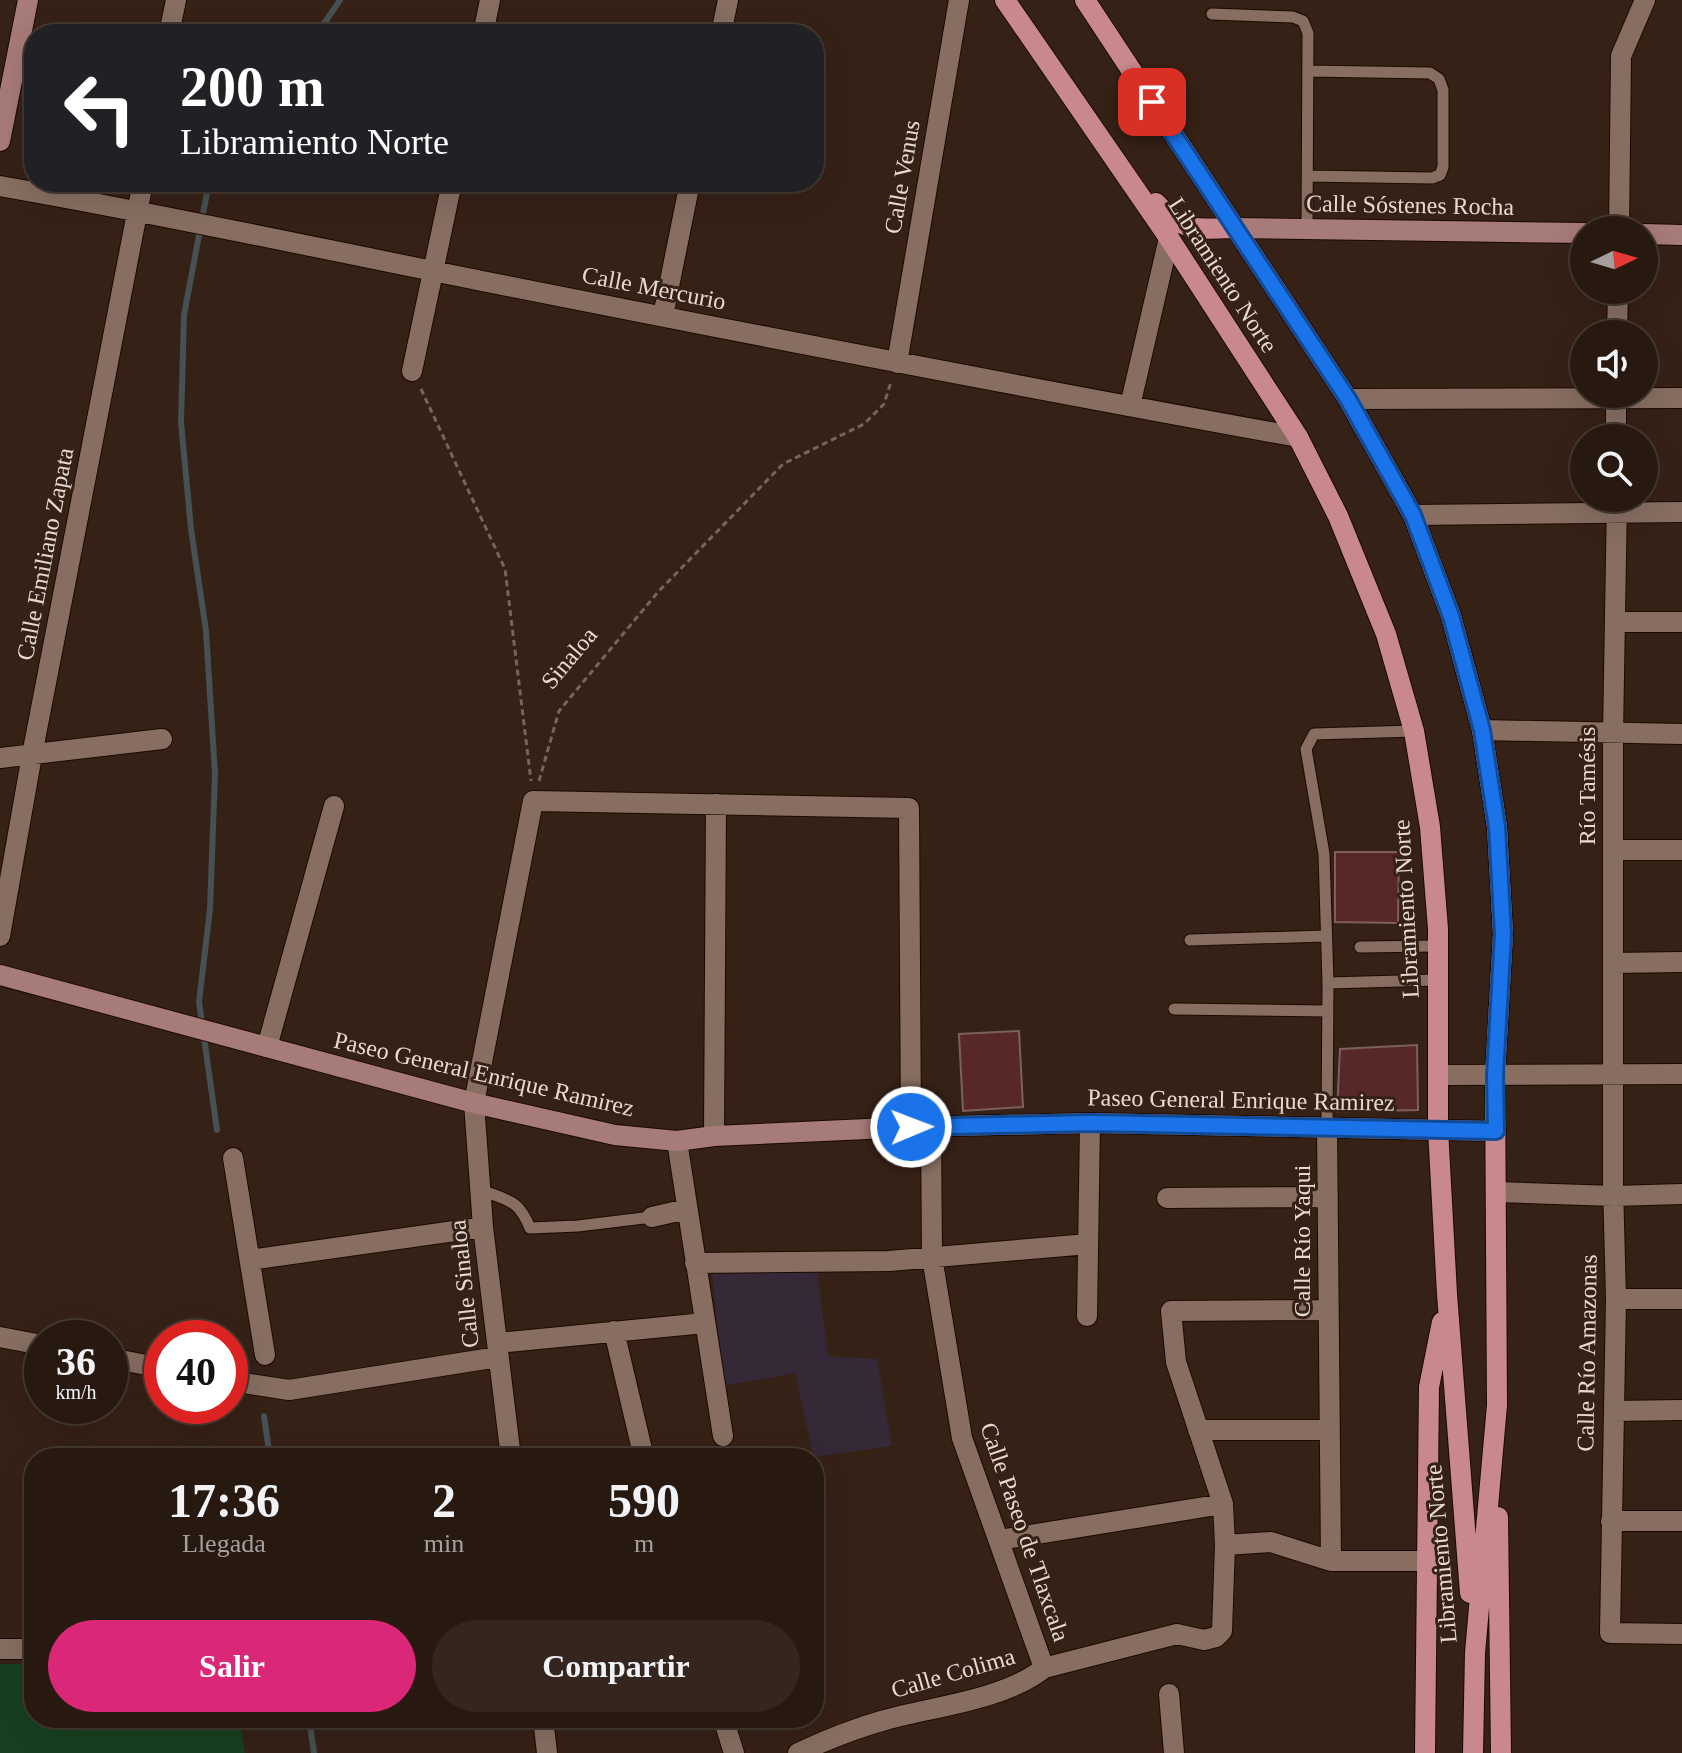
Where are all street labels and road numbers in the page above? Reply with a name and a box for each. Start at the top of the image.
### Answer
street label: Calle Venus [879,118,925,236]
street label: Calle Sóstenes Rocha [1306,190,1515,220]
street label: Libramiento Norte [1163,193,1283,357]
street label: Calle Mercurio [580,261,728,315]
street label: Calle Emiliano Zapata [12,445,78,662]
street label: Sinaloa [536,622,602,694]
street label: Río Tamésis [1574,727,1600,845]
street label: Libramiento Norte [1388,819,1424,999]
street label: Paseo General Enrique Ramirez [331,1027,637,1121]
street label: Paseo General Enrique Ramirez [1087,1084,1395,1116]
street label: Calle Río Yaqui [1289,1164,1315,1317]
street label: Calle Sinaloa [444,1218,484,1349]
street label: Calle Río Amazonas [1572,1254,1602,1452]
street label: Calle Paseo de Tlaxcala [975,1419,1075,1645]
street label: Libramiento Norte [1420,1464,1462,1644]
street label: Calle Colima [888,1643,1018,1703]

